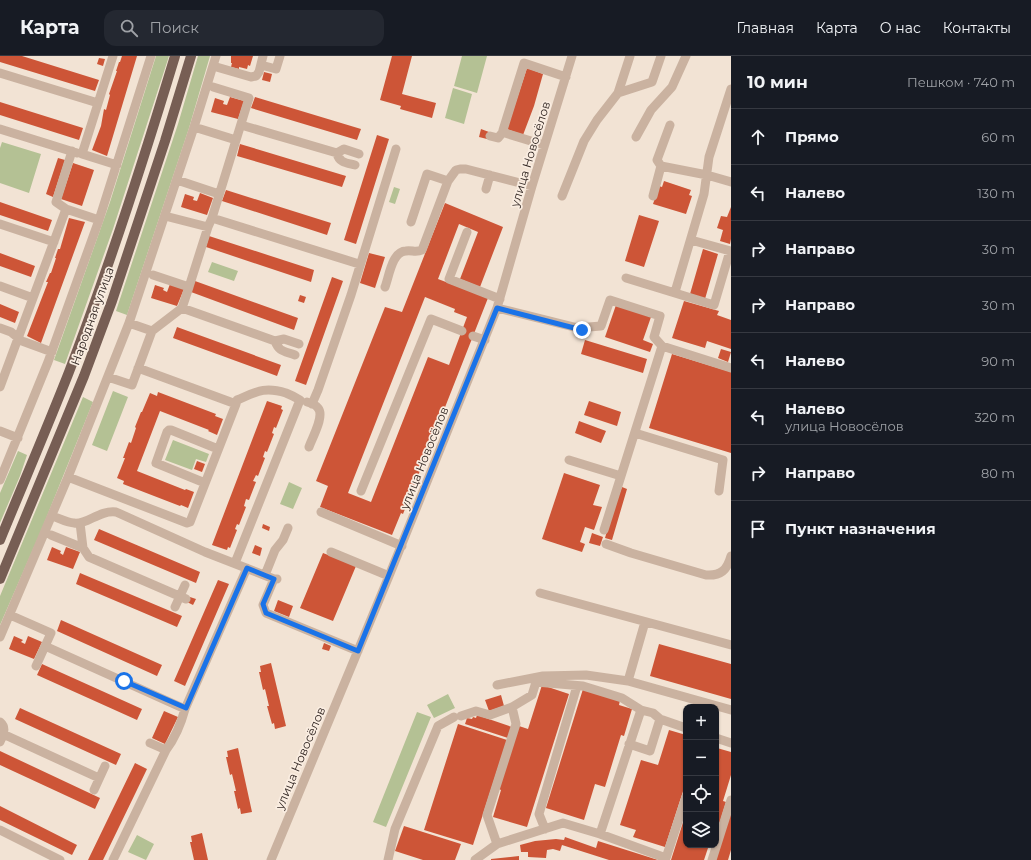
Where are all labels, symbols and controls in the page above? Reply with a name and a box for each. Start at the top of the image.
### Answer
search box [104,10,384,46]
text: Карта [20,16,80,39]
icon: search [118,17,140,39]
text: Поиск [150,18,199,37]
text: Главная [736,19,794,37]
text: Карта [816,19,858,37]
text: О нас [880,19,921,37]
text: Контакты [943,19,1011,37]
text: 10 мин [747,72,808,92]
text: Пешком · 740 m [907,74,1015,90]
street label: улица Новосёлов [507,99,553,209]
icon: ahead [747,126,769,148]
text: Прямо [785,127,839,146]
text: 60 m [981,129,1015,145]
icon: left [747,182,769,204]
text: Налево [785,183,845,202]
text: 130 m [977,185,1015,201]
icon: right [747,238,769,260]
text: Направо [785,239,855,258]
text: 30 m [982,241,1015,257]
street label: Народная улица [67,265,117,367]
icon: right [747,294,769,316]
text: Направо [785,295,855,314]
text: 30 m [982,297,1015,313]
route end [573,321,591,339]
icon: left [747,350,769,372]
text: Налево [785,351,845,370]
text: 90 m [981,353,1015,369]
text: Налево [785,399,845,418]
street label: улица Новосёлов [396,404,451,512]
icon: left [747,406,769,428]
text: 320 m [975,409,1015,425]
text: улица Новосёлов [785,418,904,434]
icon: right [747,462,769,484]
text: Направо [785,463,855,482]
text: 80 m [981,465,1015,481]
icon: arrive [747,518,769,540]
text: Пункт назначения [785,519,936,538]
route start [115,672,133,690]
map controls [683,704,719,848]
button: + [683,704,719,740]
street label: улица Новосёлов [271,705,328,812]
button: − [683,740,719,776]
button: locate [683,776,719,812]
button: layers [683,812,719,848]

